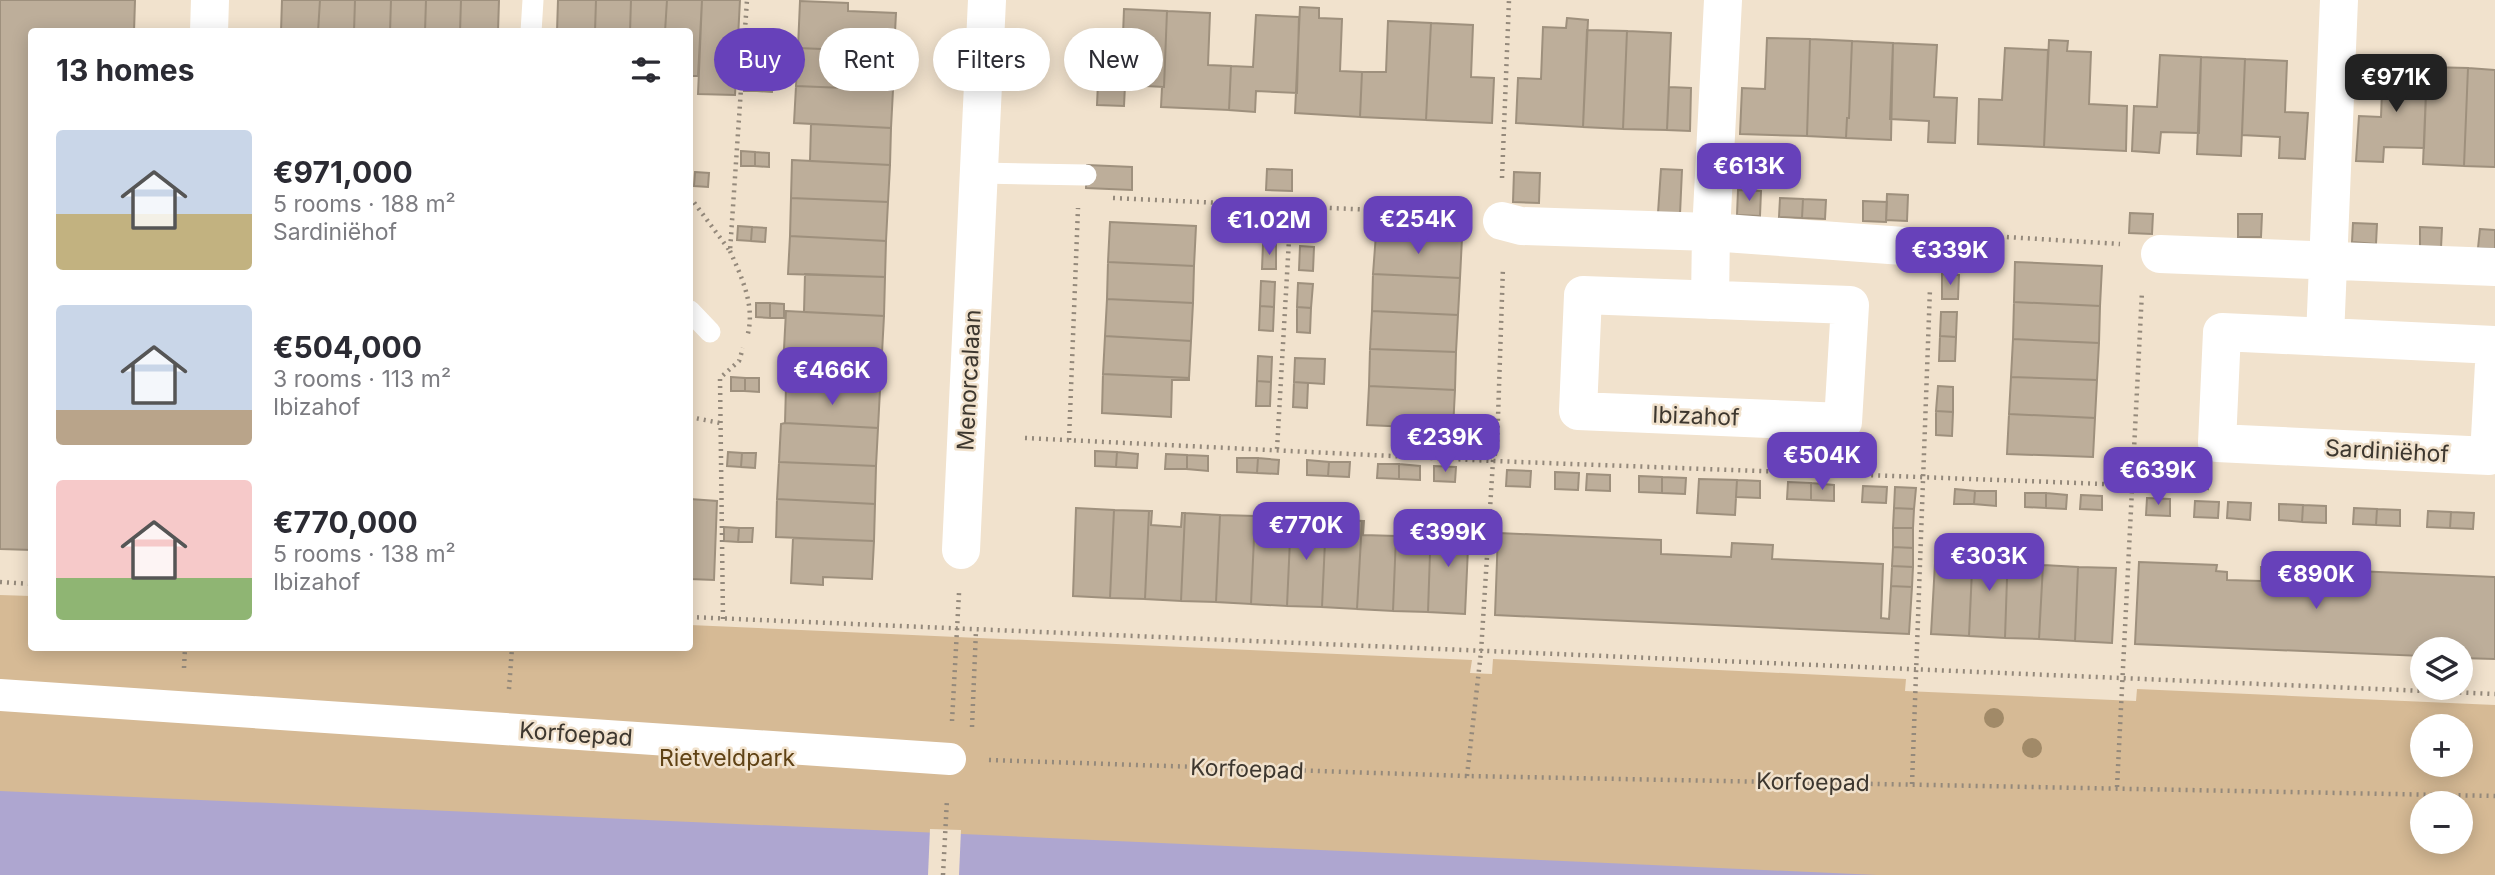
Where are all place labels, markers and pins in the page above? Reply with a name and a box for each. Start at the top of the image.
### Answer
pin: €971K [2347,54,2445,114]
pin: €613K [1700,144,1798,203]
pin: €254K [1369,196,1467,256]
pin: €1.02M [1212,198,1326,257]
pin: €339K [1901,228,1999,287]
pin: €466K [783,348,881,407]
pin: €239K [1396,414,1494,474]
pin: €504K [1773,433,1871,492]
pin: €639K [2109,448,2207,507]
pin: €770K [1257,503,1355,562]
pin: €399K [1399,510,1497,569]
pin: €303K [1940,534,2038,593]
pin: €890K [2267,552,2365,611]

